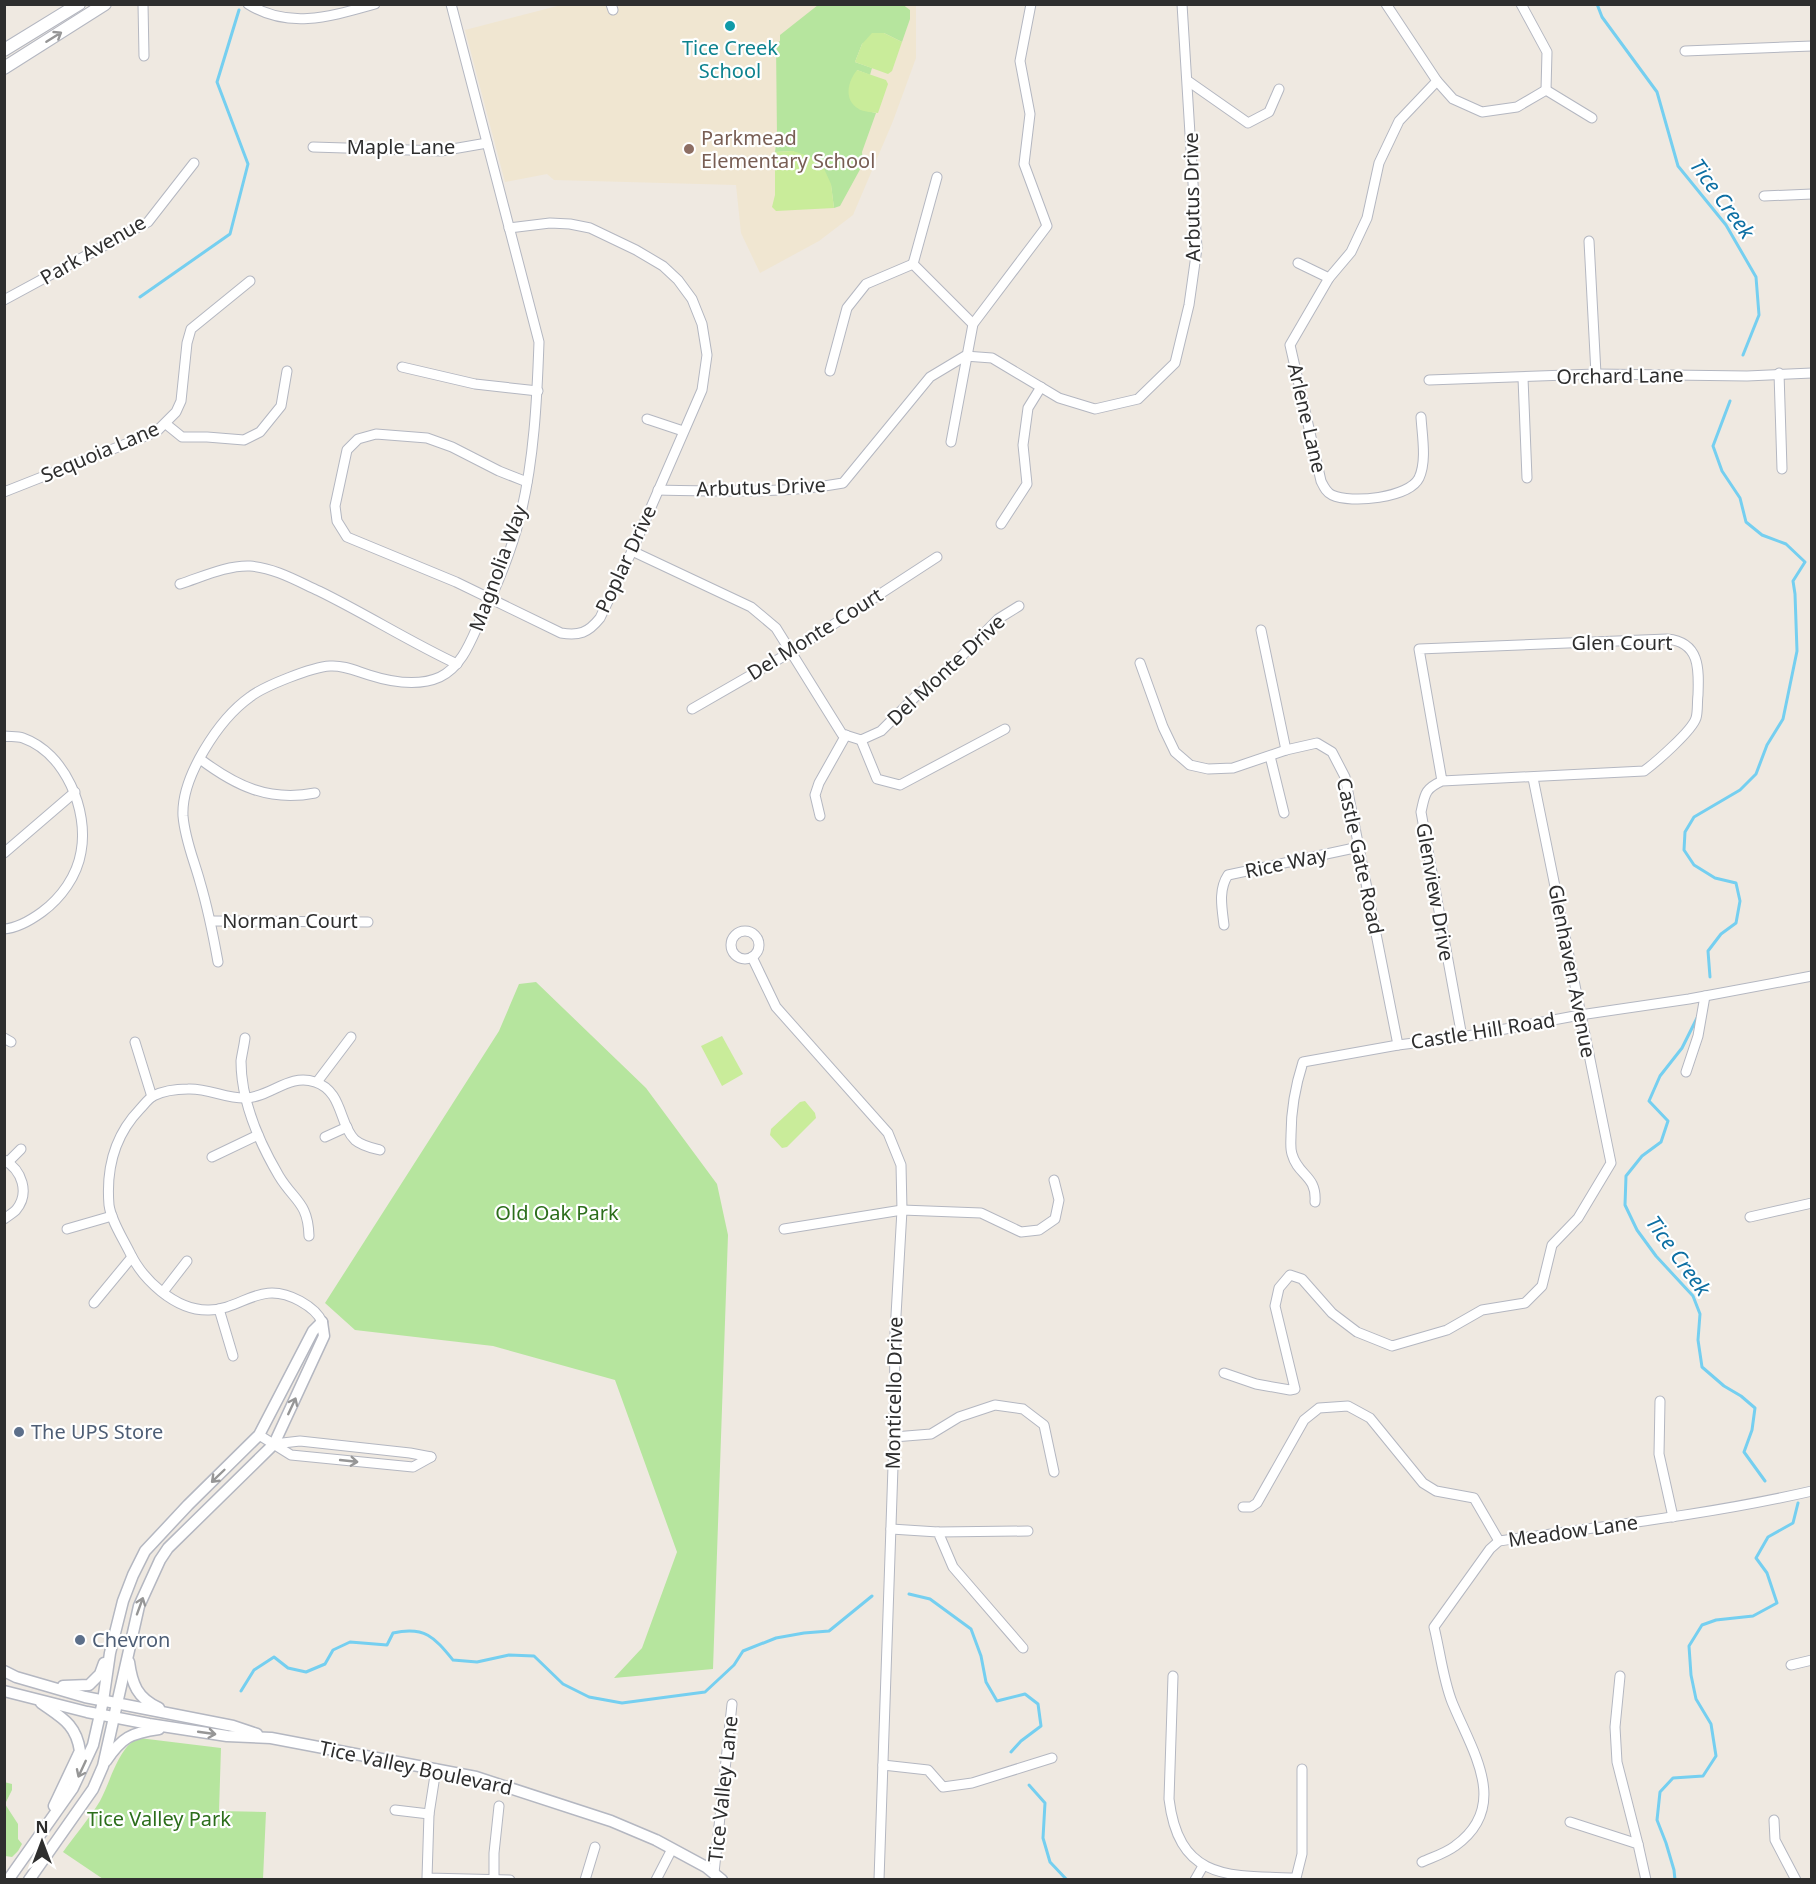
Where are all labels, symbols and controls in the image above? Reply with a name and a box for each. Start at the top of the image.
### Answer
marker: Tice Creek School [723,19,737,33]
one-way arrow [45,30,62,42]
place label: Tice Creek School [682,34,778,84]
place label: Parkmead Elementary School [701,124,875,174]
street label: Arbutus Drive [1177,132,1206,262]
street label: Maple Lane [347,133,455,160]
marker: Parkmead Elementary School [682,142,696,156]
water label: Tice Creek [1684,153,1762,246]
street label: Park Avenue [35,208,150,291]
street label: Arlene Lane [1282,360,1333,475]
street label: Orchard Lane [1556,361,1684,390]
street label: Sequoia Lane [37,415,163,489]
street label: Arbutus Drive [696,471,826,502]
street label: Magnolia Way [462,500,533,635]
street label: Poplar Drive [589,501,662,617]
street label: Del Monte Court [742,581,888,686]
street label: Del Monte Drive [881,608,1010,731]
street label: Glen Court [1571,629,1673,656]
street label: Castle Gate Road [1331,775,1390,937]
street label: Glenview Drive [1410,821,1461,963]
street label: Rice Way [1242,840,1330,884]
street label: Glenhaven Avenue [1542,882,1603,1060]
street label: Norman Court [222,907,358,934]
street label: Castle Hill Road [1409,1006,1557,1055]
park label: Old Oak Park [495,1199,619,1226]
water label: Tice Creek [1640,1210,1718,1303]
street label: Monticello Drive [879,1316,908,1470]
one-way arrow [287,1397,299,1415]
place label: The UPS Store [31,1418,163,1445]
marker: The UPS Store [12,1425,26,1439]
one-way arrow [339,1456,359,1467]
one-way arrow [210,1468,225,1483]
street label: Meadow Lane [1506,1508,1640,1553]
one-way arrow [136,1597,147,1615]
place label: Chevron [92,1626,170,1653]
marker: Chevron [73,1633,87,1647]
street label: Tice Valley Lane [701,1714,744,1864]
one-way arrow [197,1728,216,1739]
street label: Tice Valley Boulevard [317,1734,515,1801]
one-way arrow [76,1760,88,1778]
park label: Tice Valley Park [87,1805,231,1832]
north arrow [12,1812,72,1872]
text: N [35,1816,49,1838]

